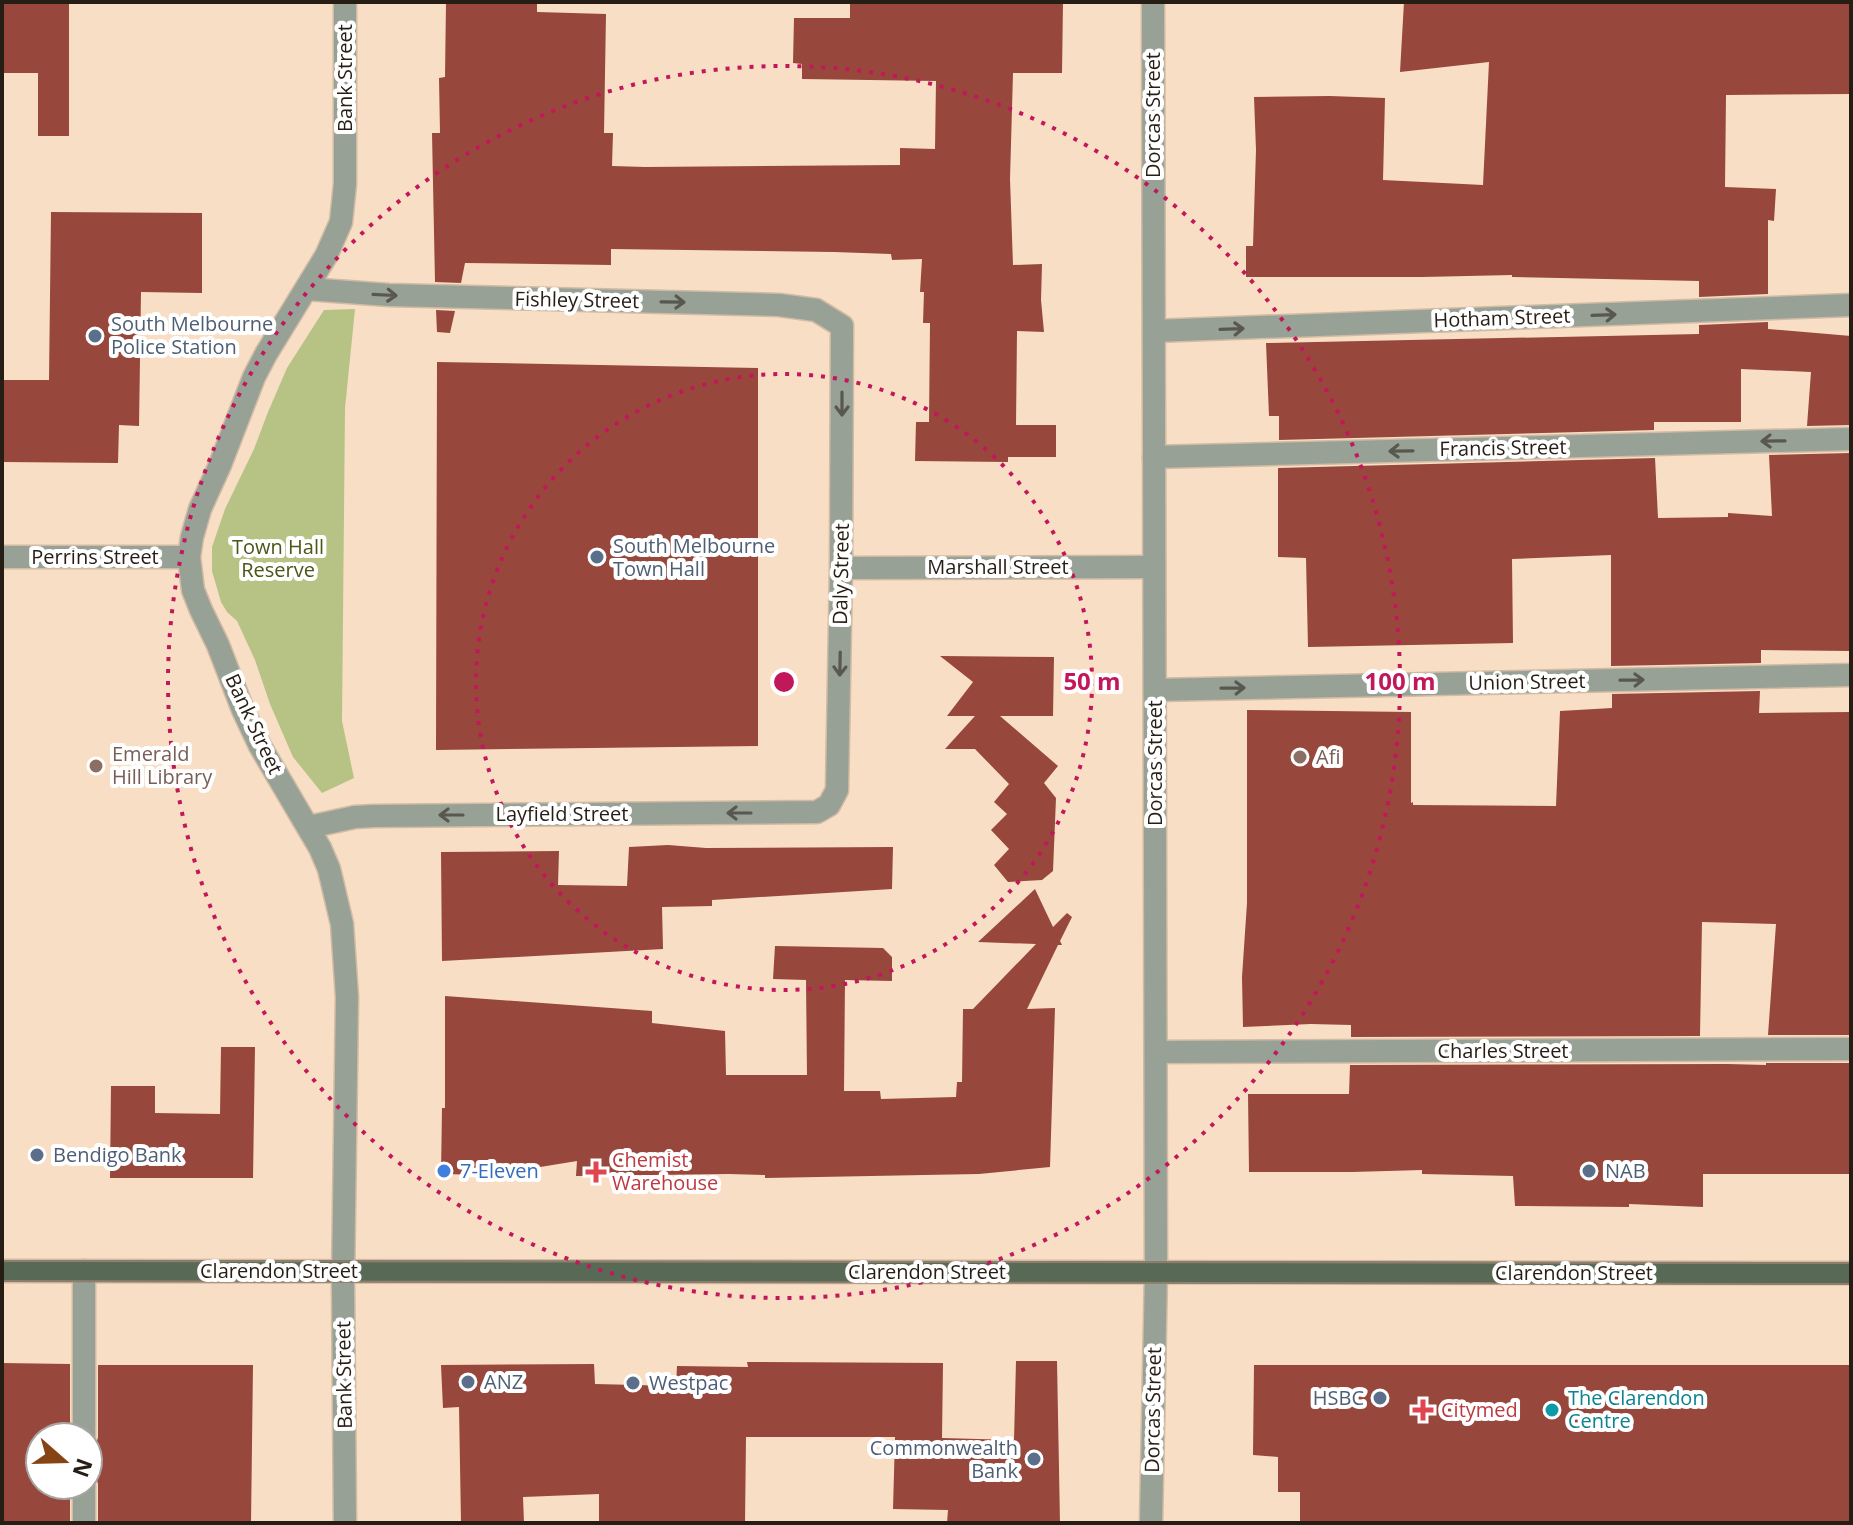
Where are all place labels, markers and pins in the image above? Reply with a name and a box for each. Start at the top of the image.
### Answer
place label: South Melbourne Police Station [111,310,273,360]
marker: South Melbourne Police Station [86,327,104,345]
place label: South Melbourne Town Hall [613,532,775,582]
marker: South Melbourne Town Hall [588,548,606,566]
centre of rings [770,668,798,696]
place label: Emerald Hill Library [112,740,213,790]
place label: Afi [1316,743,1340,770]
marker: Afi [1291,748,1309,766]
marker: Emerald Hill Library [87,757,105,775]
place label: Bendigo Bank [53,1141,182,1168]
marker: Bendigo Bank [28,1146,46,1164]
place label: Chemist Warehouse [612,1146,718,1196]
place label: 7-Eleven [460,1157,539,1184]
place label: NAB [1605,1157,1646,1184]
marker: 7-Eleven [435,1162,453,1180]
marker: NAB [1580,1162,1598,1180]
marker: Chemist Warehouse [587,1163,605,1181]
place label: ANZ [484,1368,523,1395]
place label: Westpac [649,1369,728,1396]
marker: ANZ [459,1373,477,1391]
marker: Westpac [624,1374,642,1392]
place label: HSBC [1313,1384,1364,1411]
place label: The Clarendon Centre [1568,1384,1705,1434]
marker: HSBC [1371,1389,1389,1407]
place label: Citymed [1441,1396,1518,1423]
marker: Citymed [1412,1399,1434,1421]
marker: The Clarendon Centre [1543,1401,1561,1419]
place label: Commonwealth Bank [870,1434,1018,1484]
marker: Commonwealth Bank [1025,1450,1043,1468]

